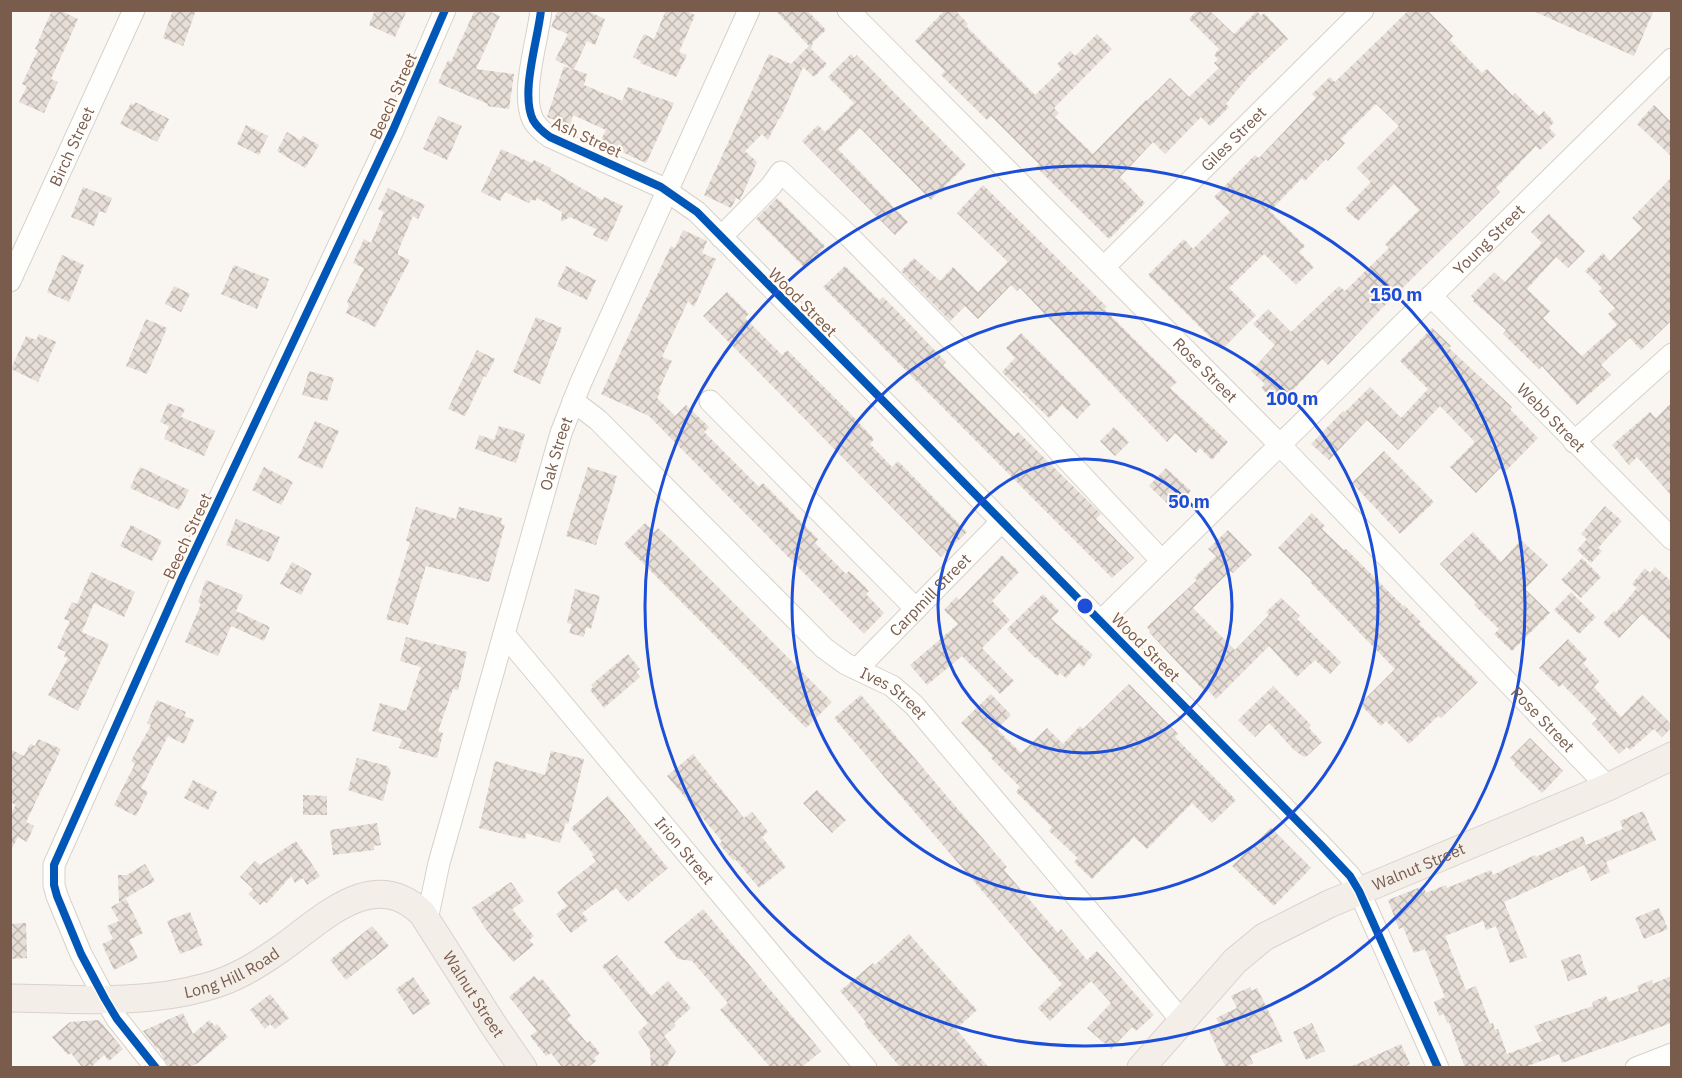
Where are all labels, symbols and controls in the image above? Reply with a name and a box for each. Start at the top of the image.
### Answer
street label: Beech Street [365,50,421,142]
street label: Giles Street [1196,102,1270,175]
street label: Birch Street [45,104,98,189]
street label: Ash Street [549,112,625,162]
street label: Young Street [1449,200,1529,279]
street label: Wood Street [765,264,841,340]
text: 150 m [1370,283,1422,306]
street label: Rose Street [1169,333,1242,406]
street label: Webb Street [1513,379,1590,456]
text: 100 m [1266,387,1318,410]
street label: Oak Street [535,414,576,493]
street label: Beech Street [158,490,216,582]
text: 50 m [1168,490,1210,513]
street label: Carpmill Street [885,549,975,640]
centre of rings [1075,596,1095,616]
street label: Wood Street [1108,609,1184,685]
street label: Ives Street [857,662,932,723]
street label: Rose Street [1507,682,1579,756]
street label: Irion Street [651,813,719,888]
street label: Walnut Street [1369,838,1468,895]
street label: Long Hill Road [182,943,283,1002]
street label: Walnut Street [439,947,509,1041]

